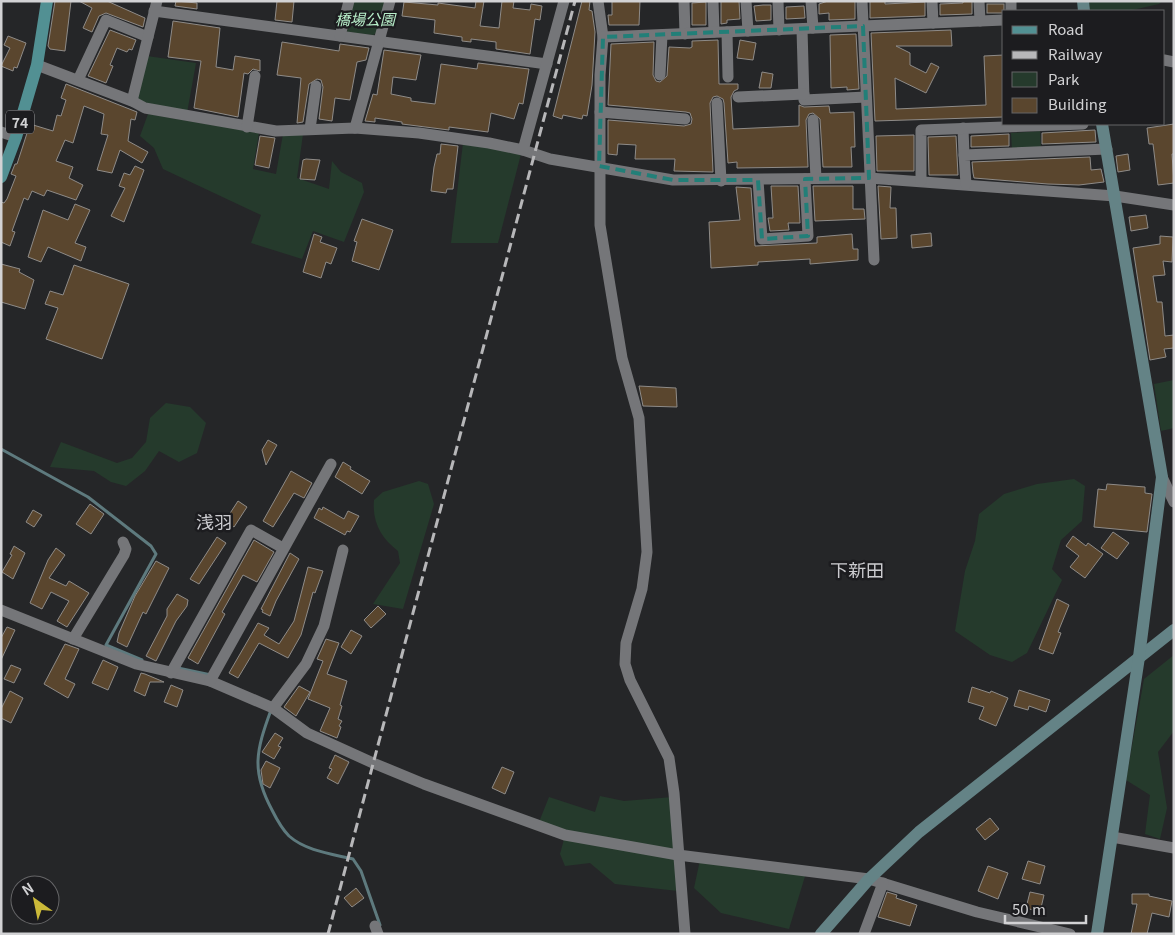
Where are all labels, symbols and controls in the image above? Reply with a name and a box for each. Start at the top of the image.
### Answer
park label: 橋場公園 [335,8,397,29]
legend [1002,10,1165,125]
text: Road [1048,18,1084,39]
text: Railway [1048,43,1103,64]
text: Park [1048,68,1080,89]
text: Building [1048,93,1107,114]
road number: 74 [6,110,34,134]
district label: 浅羽 [196,508,232,534]
district label: 下新田 [830,556,884,582]
north arrow [10,875,60,925]
text: N [18,877,37,900]
scale bar [1005,892,1086,924]
text: 50 m [1012,898,1046,919]

